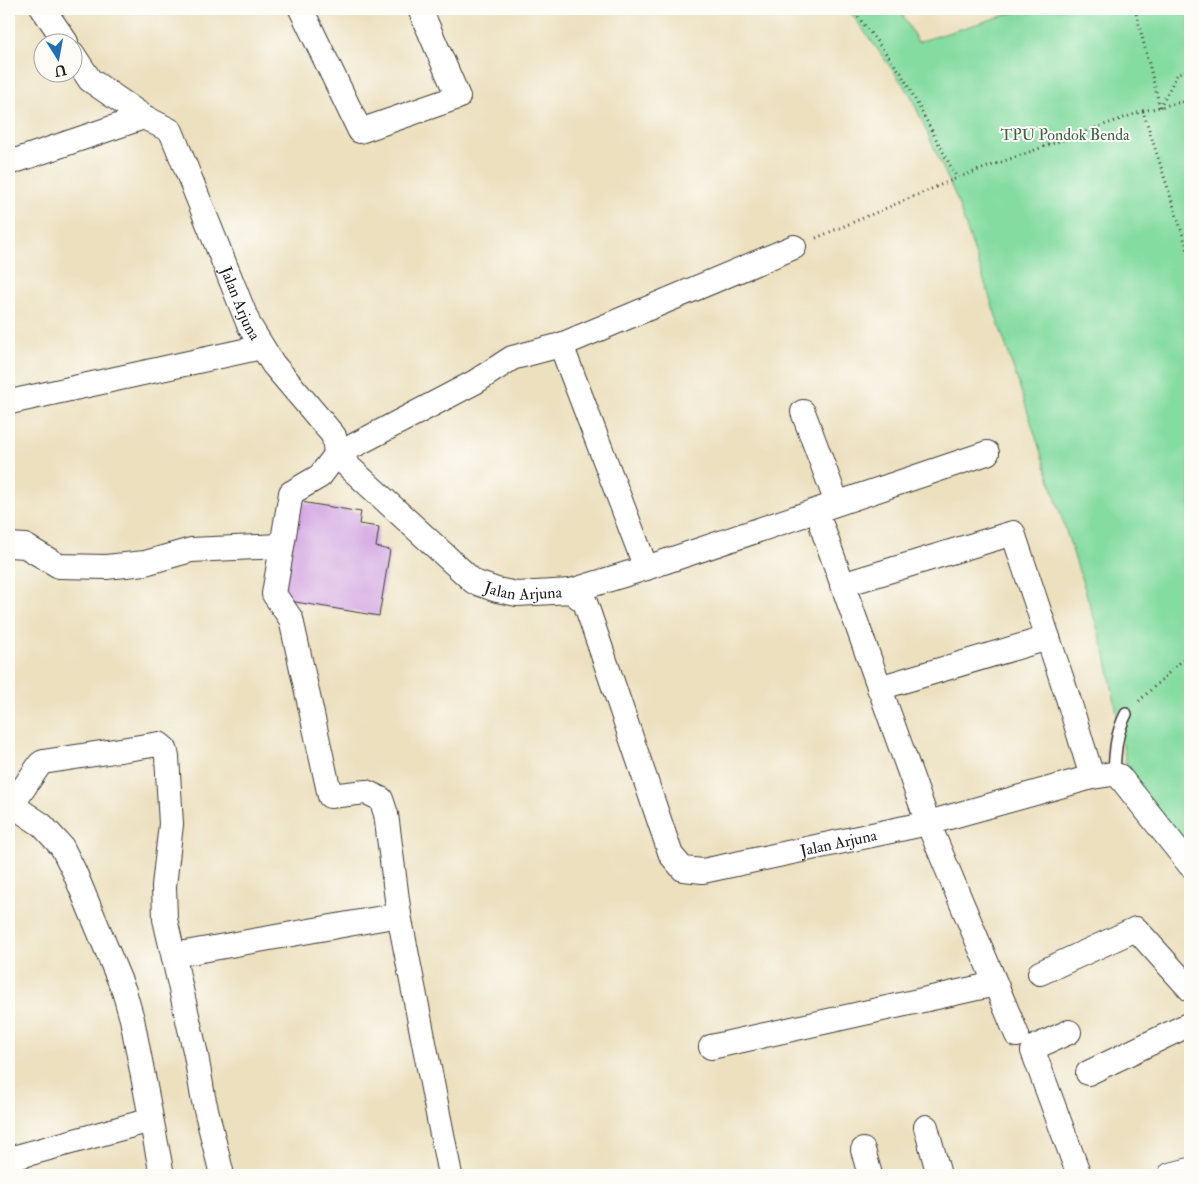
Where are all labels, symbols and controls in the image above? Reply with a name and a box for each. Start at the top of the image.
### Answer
north arrow [32,32,82,82]
text: U [53,61,68,80]
park label: TPU Pondok Benda [1000,125,1130,145]
street label: Jalan Arjuna [214,263,265,344]
street label: Jalan Arjuna [480,577,563,605]
street label: Jalan Arjuna [797,825,879,862]

